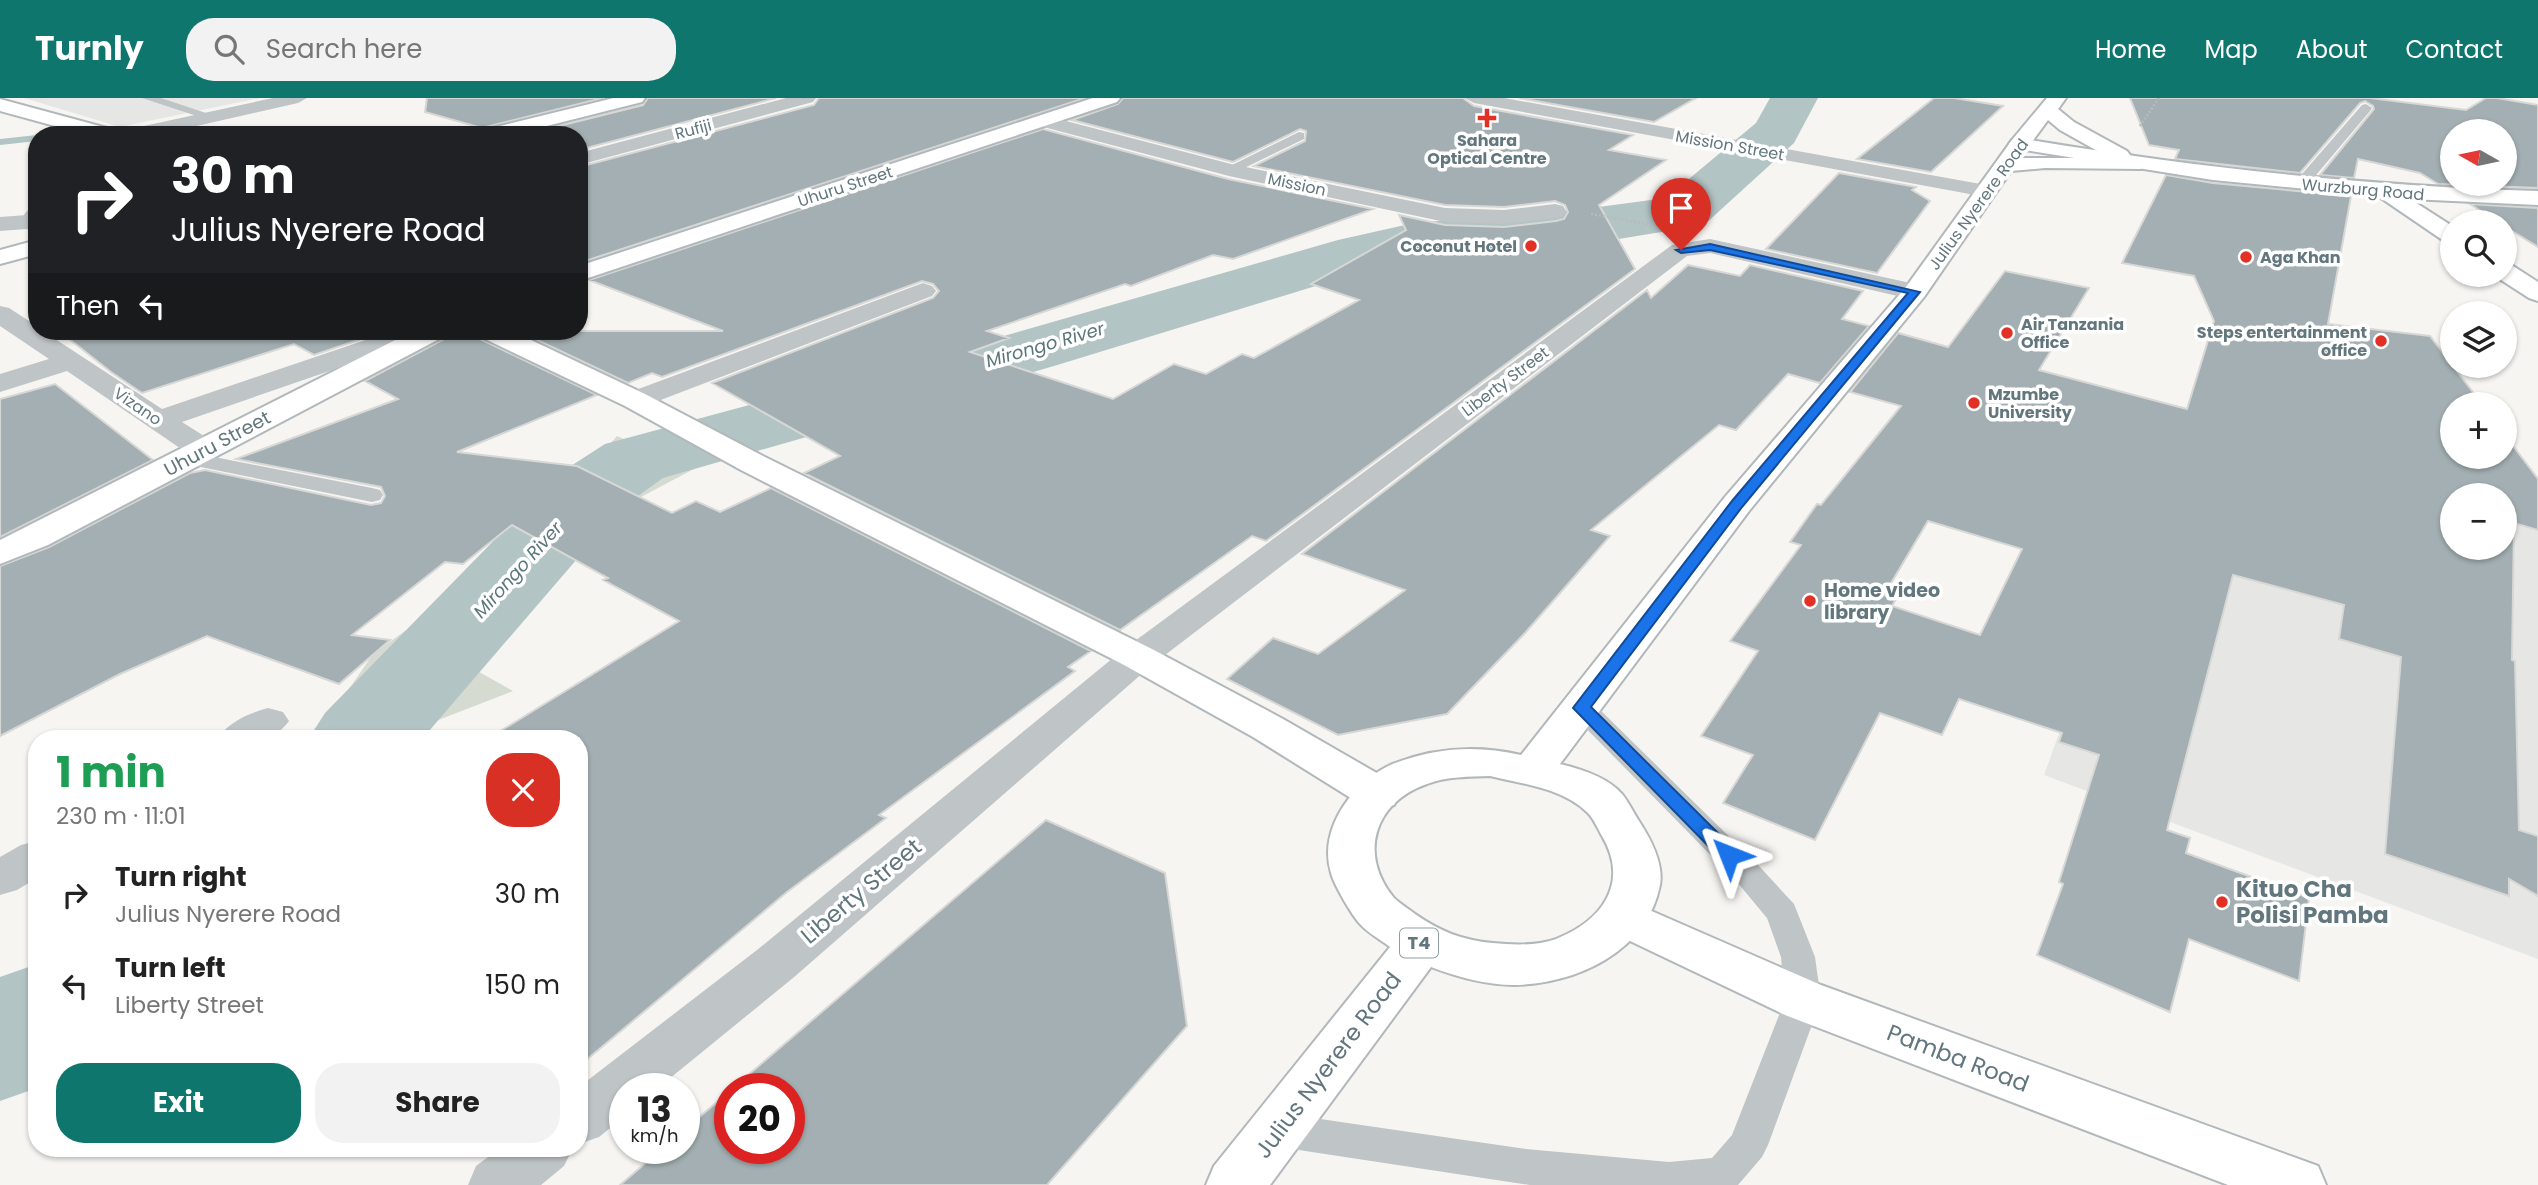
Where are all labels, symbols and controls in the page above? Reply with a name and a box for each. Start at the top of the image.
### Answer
search box [186,18,676,81]
text: Turnly [35,25,144,72]
icon: search [210,30,248,68]
text: Search here [266,31,422,67]
text: Home [2095,33,2167,66]
text: Map [2205,33,2258,66]
text: About [2296,33,2367,66]
text: Contact [2405,33,2503,66]
marker: Sahara Optical Centre [1477,108,1497,128]
street label: Rufiji [672,114,714,145]
north arrow [2440,119,2516,196]
map controls [2440,119,2517,560]
street label: Mission Street [1674,125,1786,166]
place label: Sahara Optical Centre [1427,129,1547,170]
street label: Julius Nyerere Road [1923,134,2034,275]
text: 30 m [171,142,295,210]
icon: right [56,154,147,245]
street label: Uhuru Street [795,160,896,213]
street label: Mission [1266,167,1328,202]
street label: Wurzburg Road [2301,173,2425,206]
pin [1651,178,1711,250]
icon: arrive [1662,189,1700,227]
text: Julius Nyerere Road [171,207,486,252]
button: search [2440,210,2517,287]
place label: Coconut Hotel [1400,235,1517,258]
marker: Coconut Hotel [1523,238,1539,254]
place label: Aga Khan [2260,246,2341,269]
marker: Aga Khan [2238,249,2254,265]
icon: left [133,287,171,325]
text: Then [56,288,119,324]
button: layers [2440,301,2517,378]
place label: Air Tanzania Office [2021,313,2124,354]
water label: Mirongo River [983,315,1108,373]
place label: Steps entertainment office [2197,321,2367,362]
marker: Air Tanzania Office [1999,325,2015,341]
marker: Steps entertainment office [2373,333,2389,349]
street label: Liberty Street [1457,341,1554,422]
street label: Vizano [109,382,166,431]
place label: Mzumbe University [1988,383,2073,424]
button: + [2440,392,2517,469]
marker: Mzumbe University [1966,395,1982,411]
street label: Uhuru Street [159,404,275,483]
button: − [2440,483,2517,560]
water label: Mirongo River [467,515,569,623]
place label: Home video library [1824,577,1940,626]
marker: Home video library [1802,593,1818,609]
text: 1 min [56,743,166,802]
button: close [486,753,560,827]
text: 230 m · 11:01 [56,800,186,832]
position arrow [1692,818,1766,892]
street label: Liberty Street [794,831,928,951]
text: Turn right [115,859,247,895]
place label: Kituo Cha Polisi Pamba [2236,873,2389,931]
icon: right [56,876,94,914]
text: 30 m [495,876,560,912]
marker: Kituo Cha Polisi Pamba [2214,894,2230,910]
text: Julius Nyerere Road [115,898,341,930]
road number: T4 [1400,928,1438,958]
text: Turn left [115,950,226,986]
street label: Julius Nyerere Road [1247,965,1409,1165]
icon: left [56,967,94,1005]
text: 150 m [485,967,560,1003]
text: Liberty Street [115,989,264,1021]
street label: Pamba Road [1882,1016,2034,1100]
button: Exit [56,1063,301,1143]
button: Share [315,1063,560,1143]
speed limit sign: 20 [714,1073,805,1164]
text: 13 [637,1085,672,1134]
text: km/h [631,1123,678,1148]

